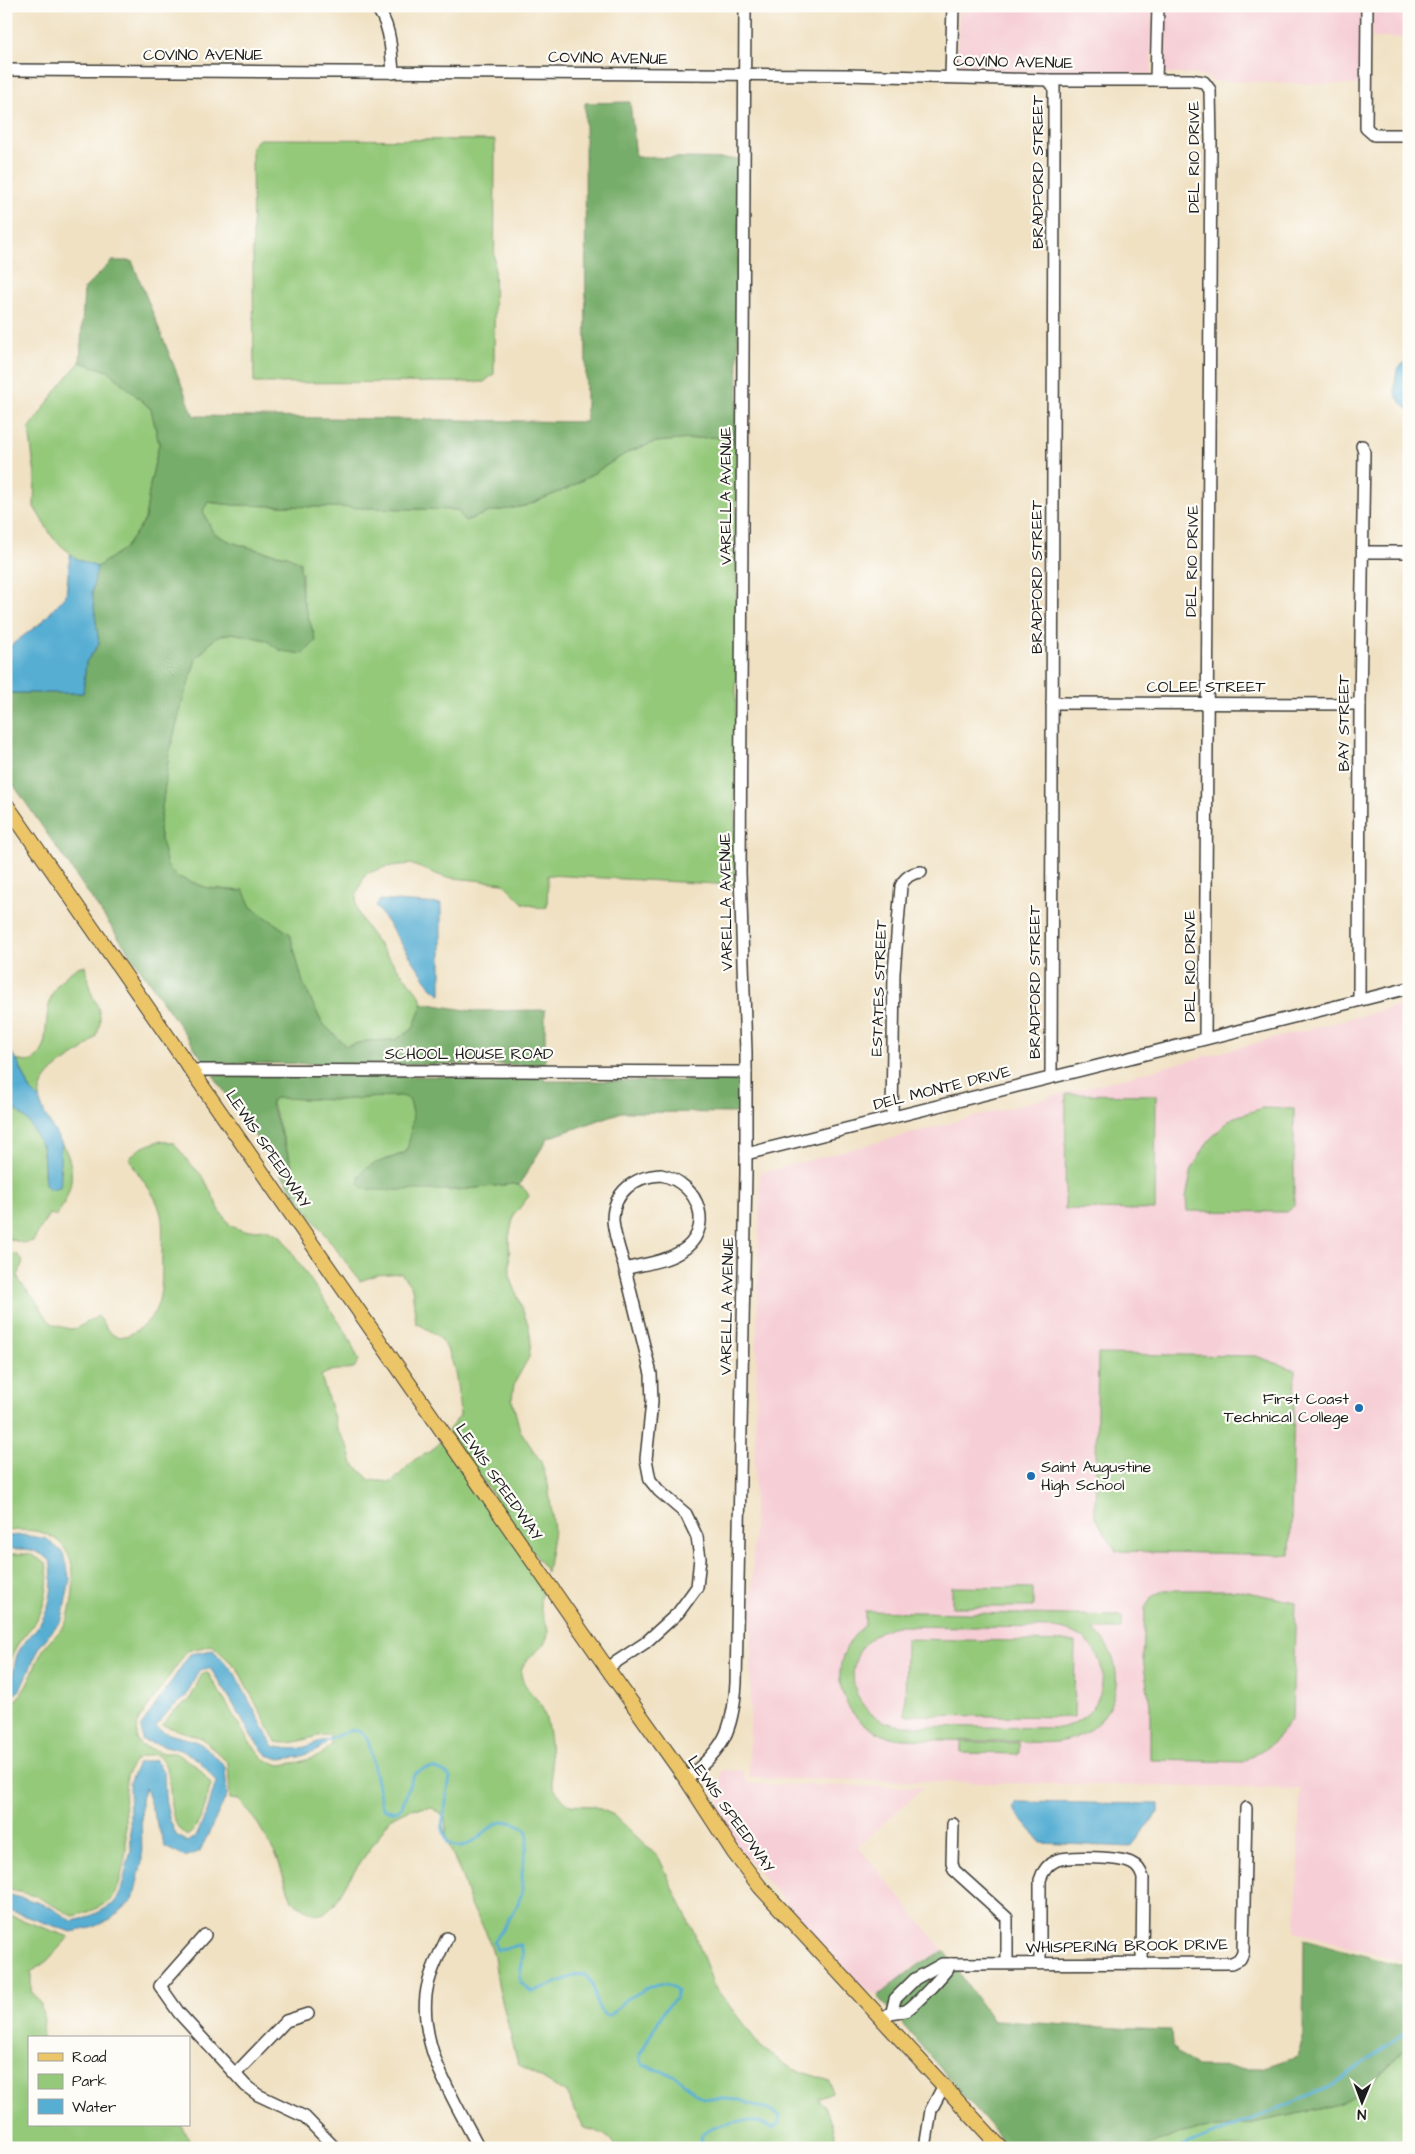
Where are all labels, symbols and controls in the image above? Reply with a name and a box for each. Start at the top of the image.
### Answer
street label: COVINO AVENUE [143,44,263,66]
street label: COVINO AVENUE [548,46,669,70]
street label: COVINO AVENUE [953,50,1074,74]
street label: BRADFORD STREET [1027,95,1049,249]
street label: DEL RIO DRIVE [1183,100,1205,213]
street label: VARELLA AVENUE [715,426,737,565]
street label: BRADFORD STREET [1026,500,1048,654]
street label: DEL RIO DRIVE [1180,504,1204,617]
street label: BAY STREET [1333,674,1355,772]
street label: COLEE STREET [1146,676,1266,698]
street label: VARELLA AVENUE [714,832,738,971]
street label: BRADFORD STREET [1024,905,1046,1059]
street label: DEL RIO DRIVE [1179,909,1201,1022]
street label: ESTATES STREET [866,919,892,1057]
street label: SCHOOL HOUSE ROAD [385,1043,553,1065]
street label: DEL MONTE DRIVE [871,1060,1014,1116]
street label: LEWIS SPEEDWAY [220,1086,316,1213]
street label: VARELLA AVENUE [715,1236,739,1375]
place label: First Coast Technical College [1224,1388,1350,1429]
marker: First Coast Technical College [1353,1402,1365,1414]
street label: LEWIS SPEEDWAY [450,1419,548,1545]
place label: Saint Augustine High School [1041,1456,1151,1497]
marker: Saint Augustine High School [1025,1470,1037,1482]
street label: LEWIS SPEEDWAY [682,1751,780,1877]
street label: WHISPERING BROOK DRIVE [1026,1933,1229,1959]
legend [28,2036,190,2126]
text: Road [72,2047,107,2068]
text: Park [72,2071,107,2092]
north arrow [1338,2076,1388,2126]
text: Water [72,2097,116,2118]
text: N [1357,2104,1366,2124]

